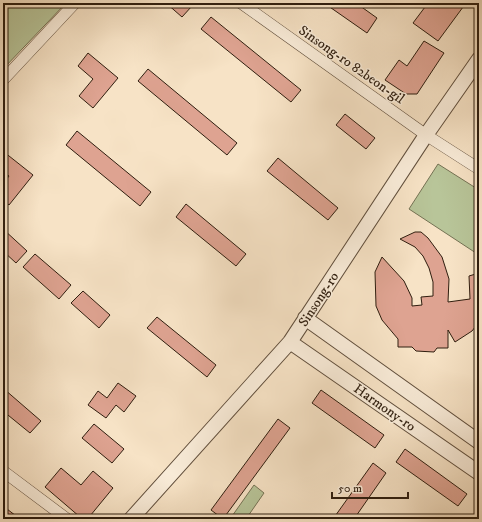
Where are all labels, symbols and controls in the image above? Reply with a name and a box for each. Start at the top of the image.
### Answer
street label: Sinsong-ro 82beon-gil [295,22,409,109]
street label: Sinsong-ro [295,269,343,330]
street label: Harmony-ro [350,380,419,436]
scale bar [332,474,408,500]
text: 50 m [338,481,362,496]

